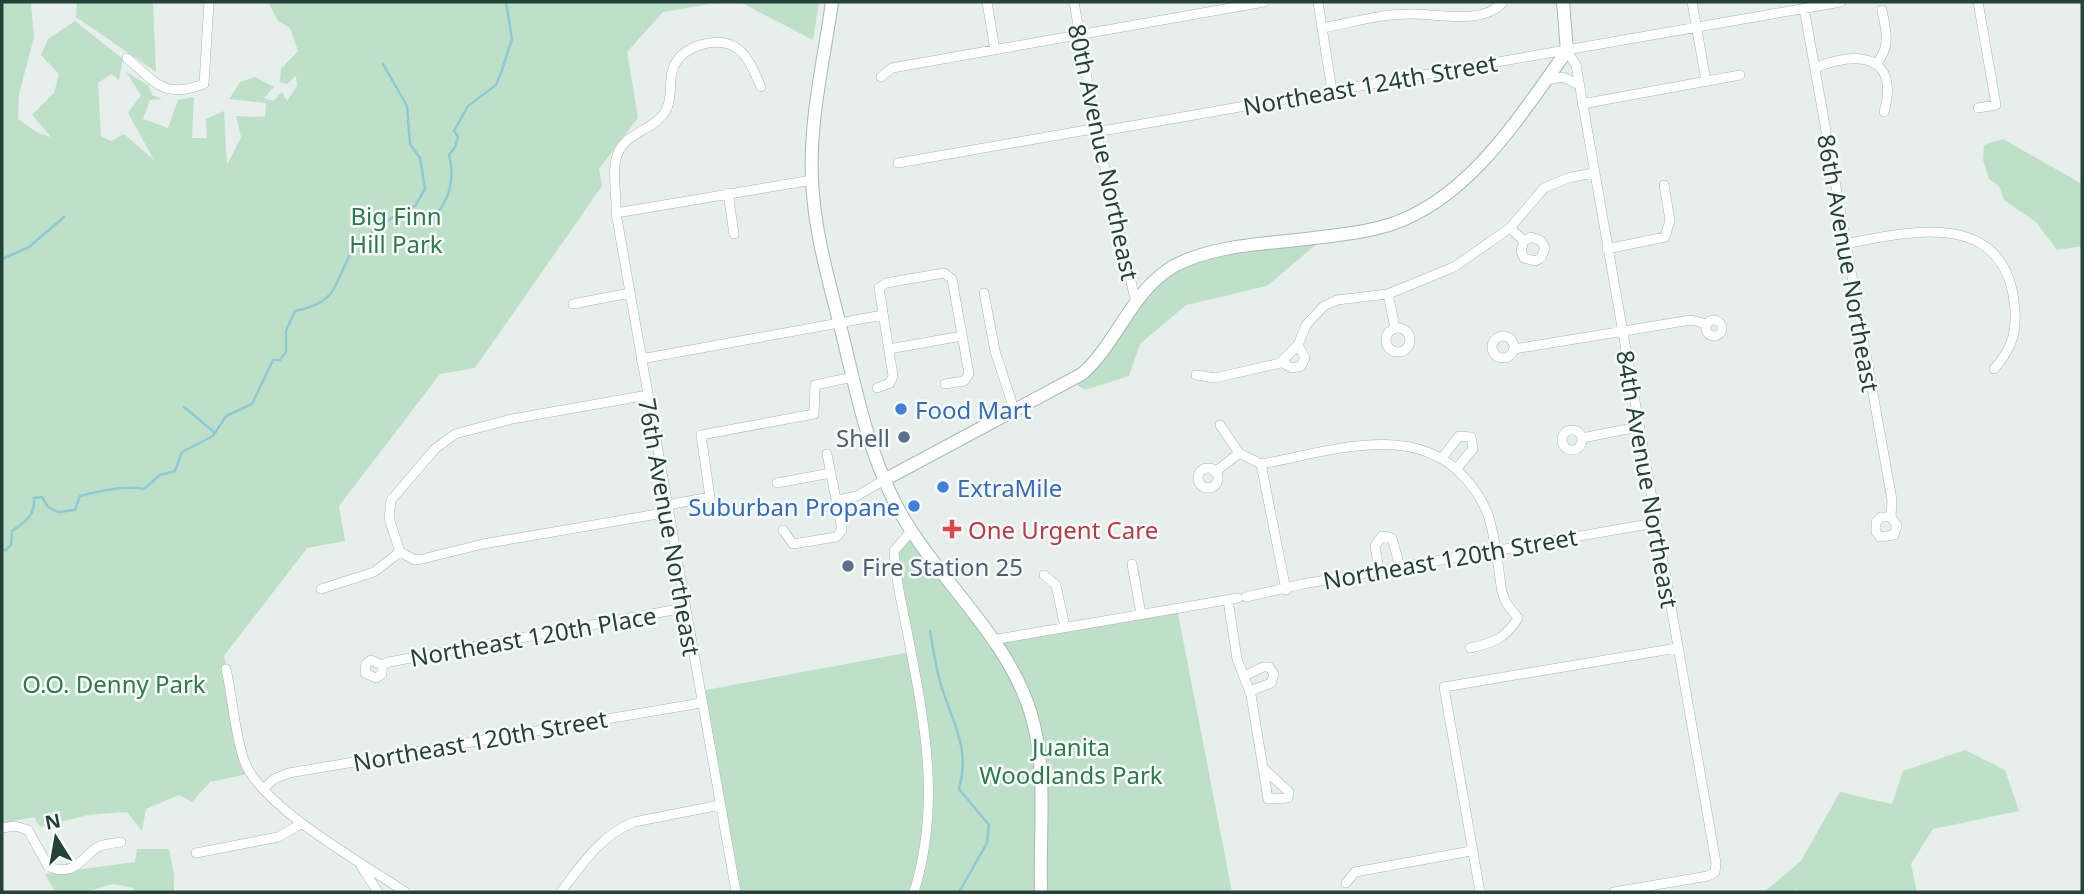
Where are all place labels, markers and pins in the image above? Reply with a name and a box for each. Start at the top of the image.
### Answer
place label: Food Mart [915,393,1032,426]
marker: Food Mart [893,401,909,417]
place label: Shell [836,421,890,454]
marker: Shell [896,429,912,445]
place label: ExtraMile [957,471,1062,504]
marker: ExtraMile [935,479,951,495]
place label: Suburban Propane [688,490,900,523]
marker: Suburban Propane [906,498,922,514]
place label: One Urgent Care [968,513,1158,546]
marker: One Urgent Care [942,519,962,539]
place label: Fire Station 25 [862,550,1023,583]
marker: Fire Station 25 [840,558,856,574]

